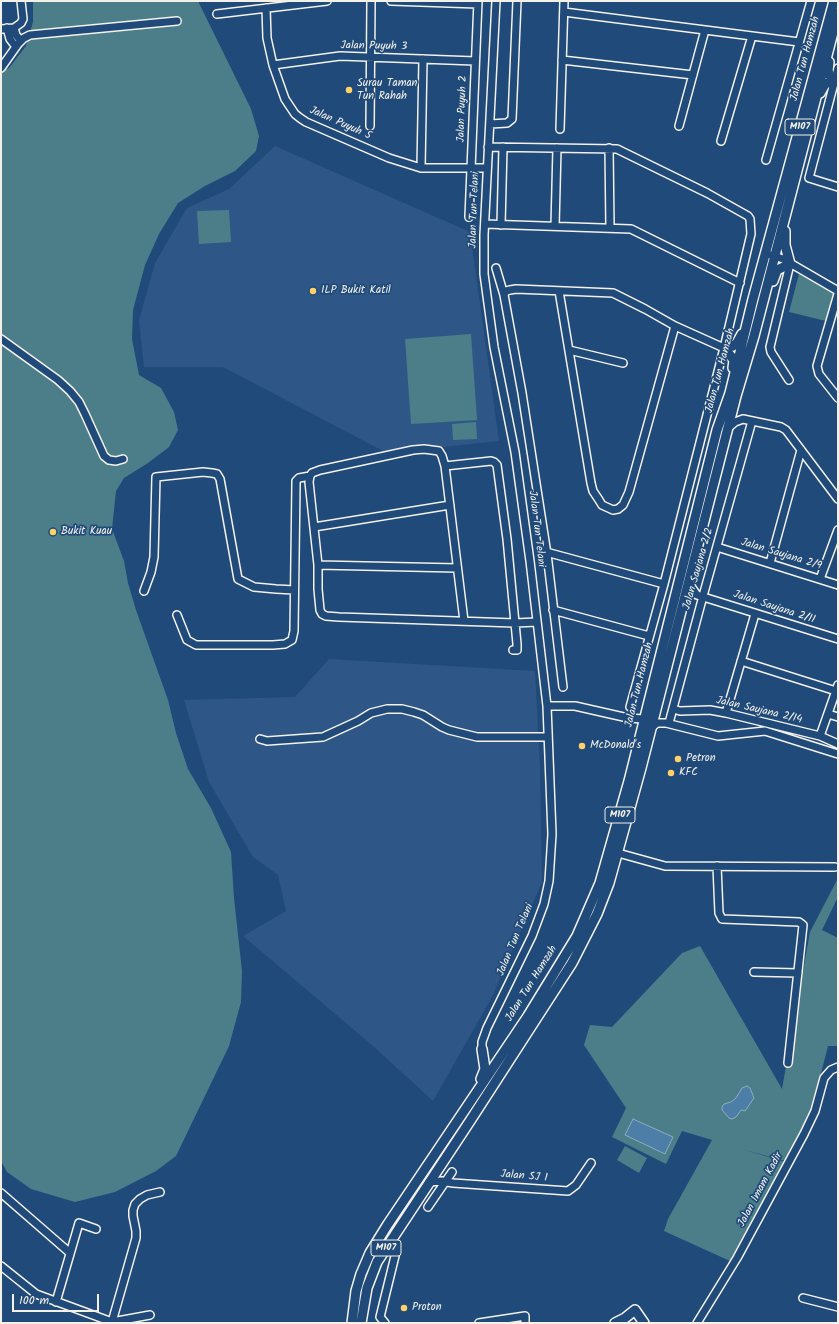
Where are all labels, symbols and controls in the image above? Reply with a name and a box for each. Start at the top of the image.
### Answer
street label: Jalan Tun Hamzah [788,15,824,103]
street label: Jalan Puyuh 3 [341,40,407,54]
street label: Jalan Puyuh 2 [455,75,471,143]
place label: Surau Taman Tun Rahah [357,77,417,103]
marker: Surau Taman Tun Rahah [344,85,354,95]
street label: Jalan Puyuh 5 [307,104,373,144]
road number: M107 [785,119,815,135]
street label: Jalan Tun Telani [467,171,483,249]
place label: ILP Bukit Katil [321,284,391,298]
marker: ILP Bukit Katil [308,286,318,296]
street label: Jalan Tun Hamzah [703,327,739,415]
street label: Jalan Tun Telani [525,490,547,568]
place label: Bukit Kuau [61,525,112,539]
street label: Jalan Saujana 2/2 [681,526,717,612]
marker: Bukit Kuau [48,527,58,537]
street label: Jalan Saujana 2/9 [739,536,823,574]
street label: Jalan Saujana 2/11 [731,589,817,627]
street label: Jalan Tun Hamzah [623,641,657,729]
street label: Jalan Saujana 2/14 [715,695,803,727]
place label: McDonald's [590,739,641,753]
marker: McDonald's [577,741,587,751]
place label: Petron [686,752,716,766]
marker: Petron [673,754,683,764]
place label: KFC [679,766,698,780]
marker: KFC [666,768,676,778]
road number: M107 [605,807,635,823]
street label: Jalan Tun Telani [495,902,537,978]
street label: Jalan Tun Hamzah [503,944,561,1024]
street label: Jalan Imam Kadir [736,1151,786,1229]
street label: Jalan SJ 1 [500,1168,548,1186]
road number: M107 [371,1240,401,1256]
scale bar [14,1286,101,1312]
text: 100 m [19,1291,49,1310]
place label: Proton [412,1301,442,1315]
marker: Proton [399,1303,409,1313]

